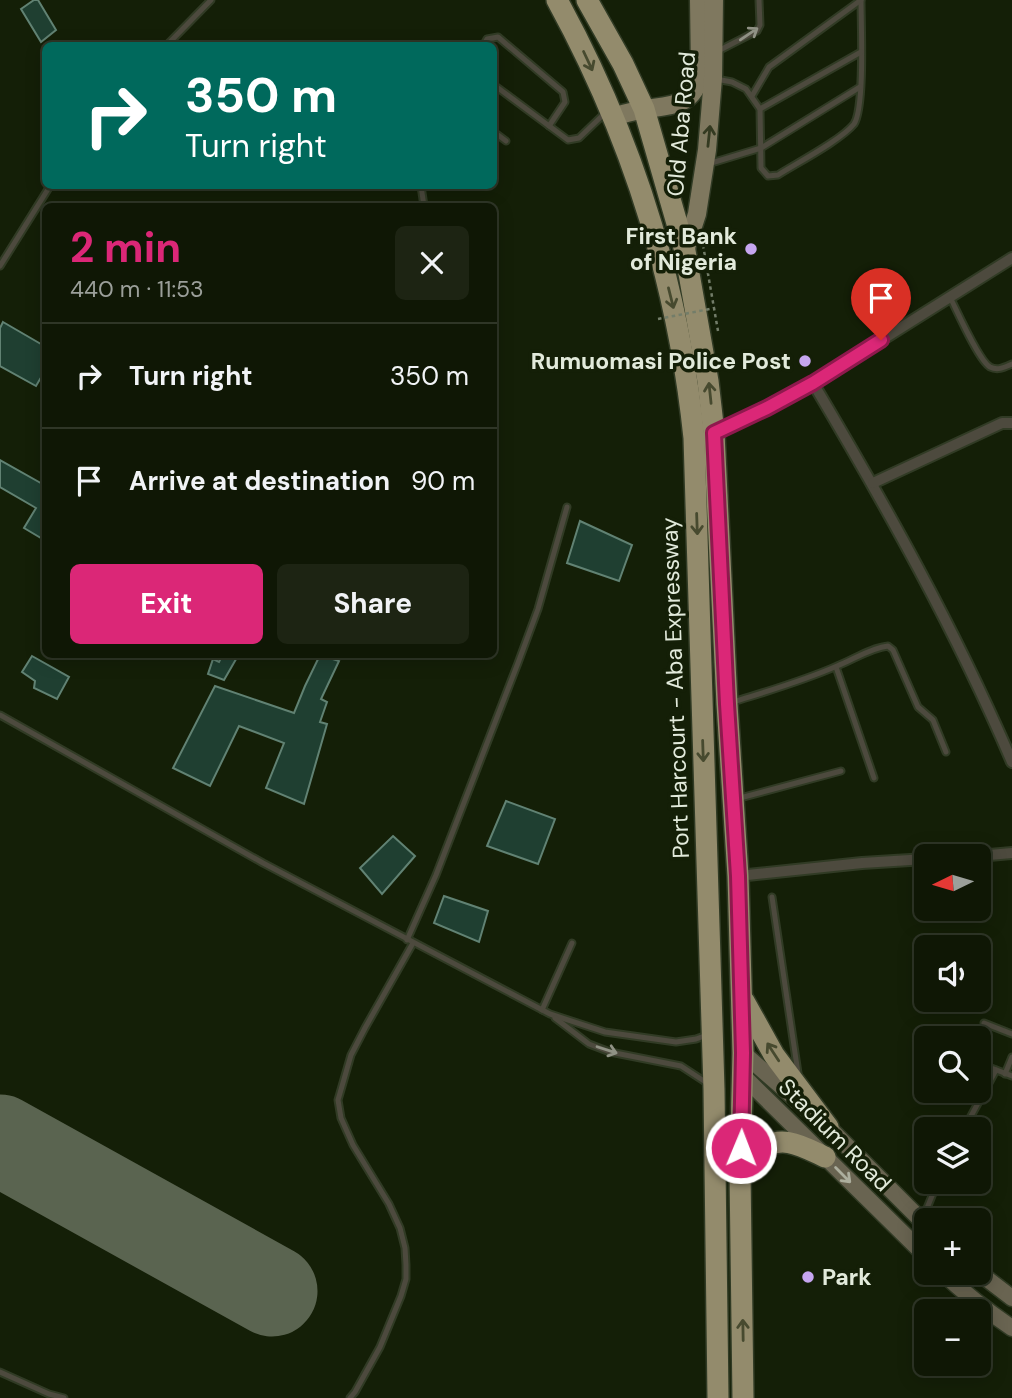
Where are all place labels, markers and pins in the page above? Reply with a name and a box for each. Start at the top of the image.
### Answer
place label: First Bank of Nigeria [626,221,737,277]
marker: First Bank of Nigeria [743,241,759,257]
pin [851,268,911,340]
place label: Rumuomasi Police Post [531,346,791,376]
marker: Rumuomasi Police Post [797,353,813,369]
place label: Park [822,1262,872,1292]
marker: Park [800,1269,816,1285]

